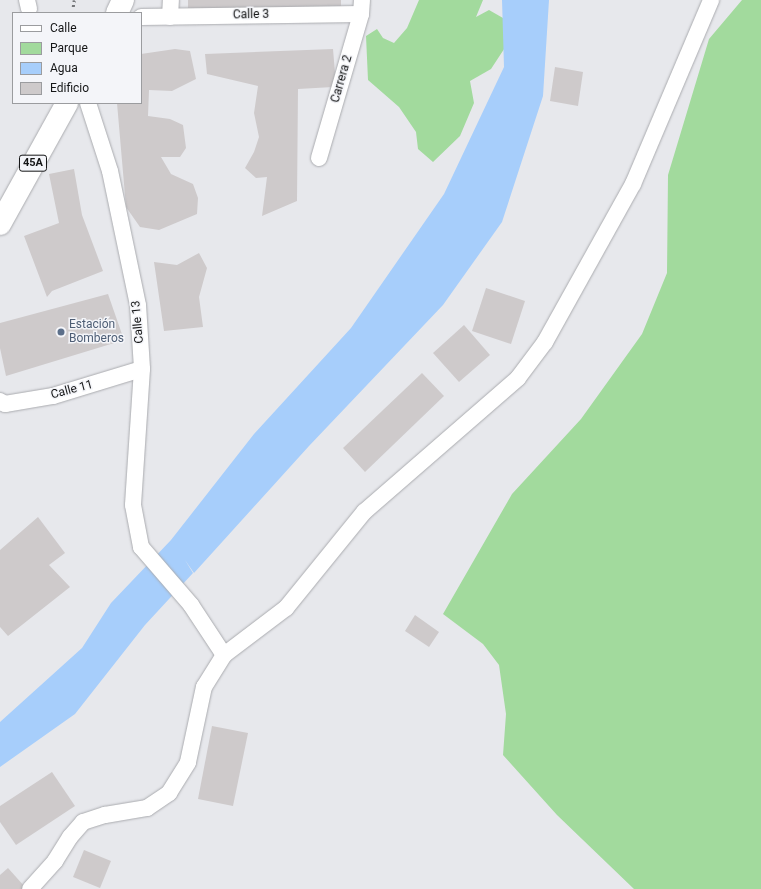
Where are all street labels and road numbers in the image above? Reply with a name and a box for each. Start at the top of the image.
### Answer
street label: Calle 3 [233,7,269,23]
street label: Carrera 2 [328,54,356,104]
road number: 45A [18,154,48,172]
street label: Calle 13 [129,300,147,344]
street label: Calle 11 [49,377,95,403]

